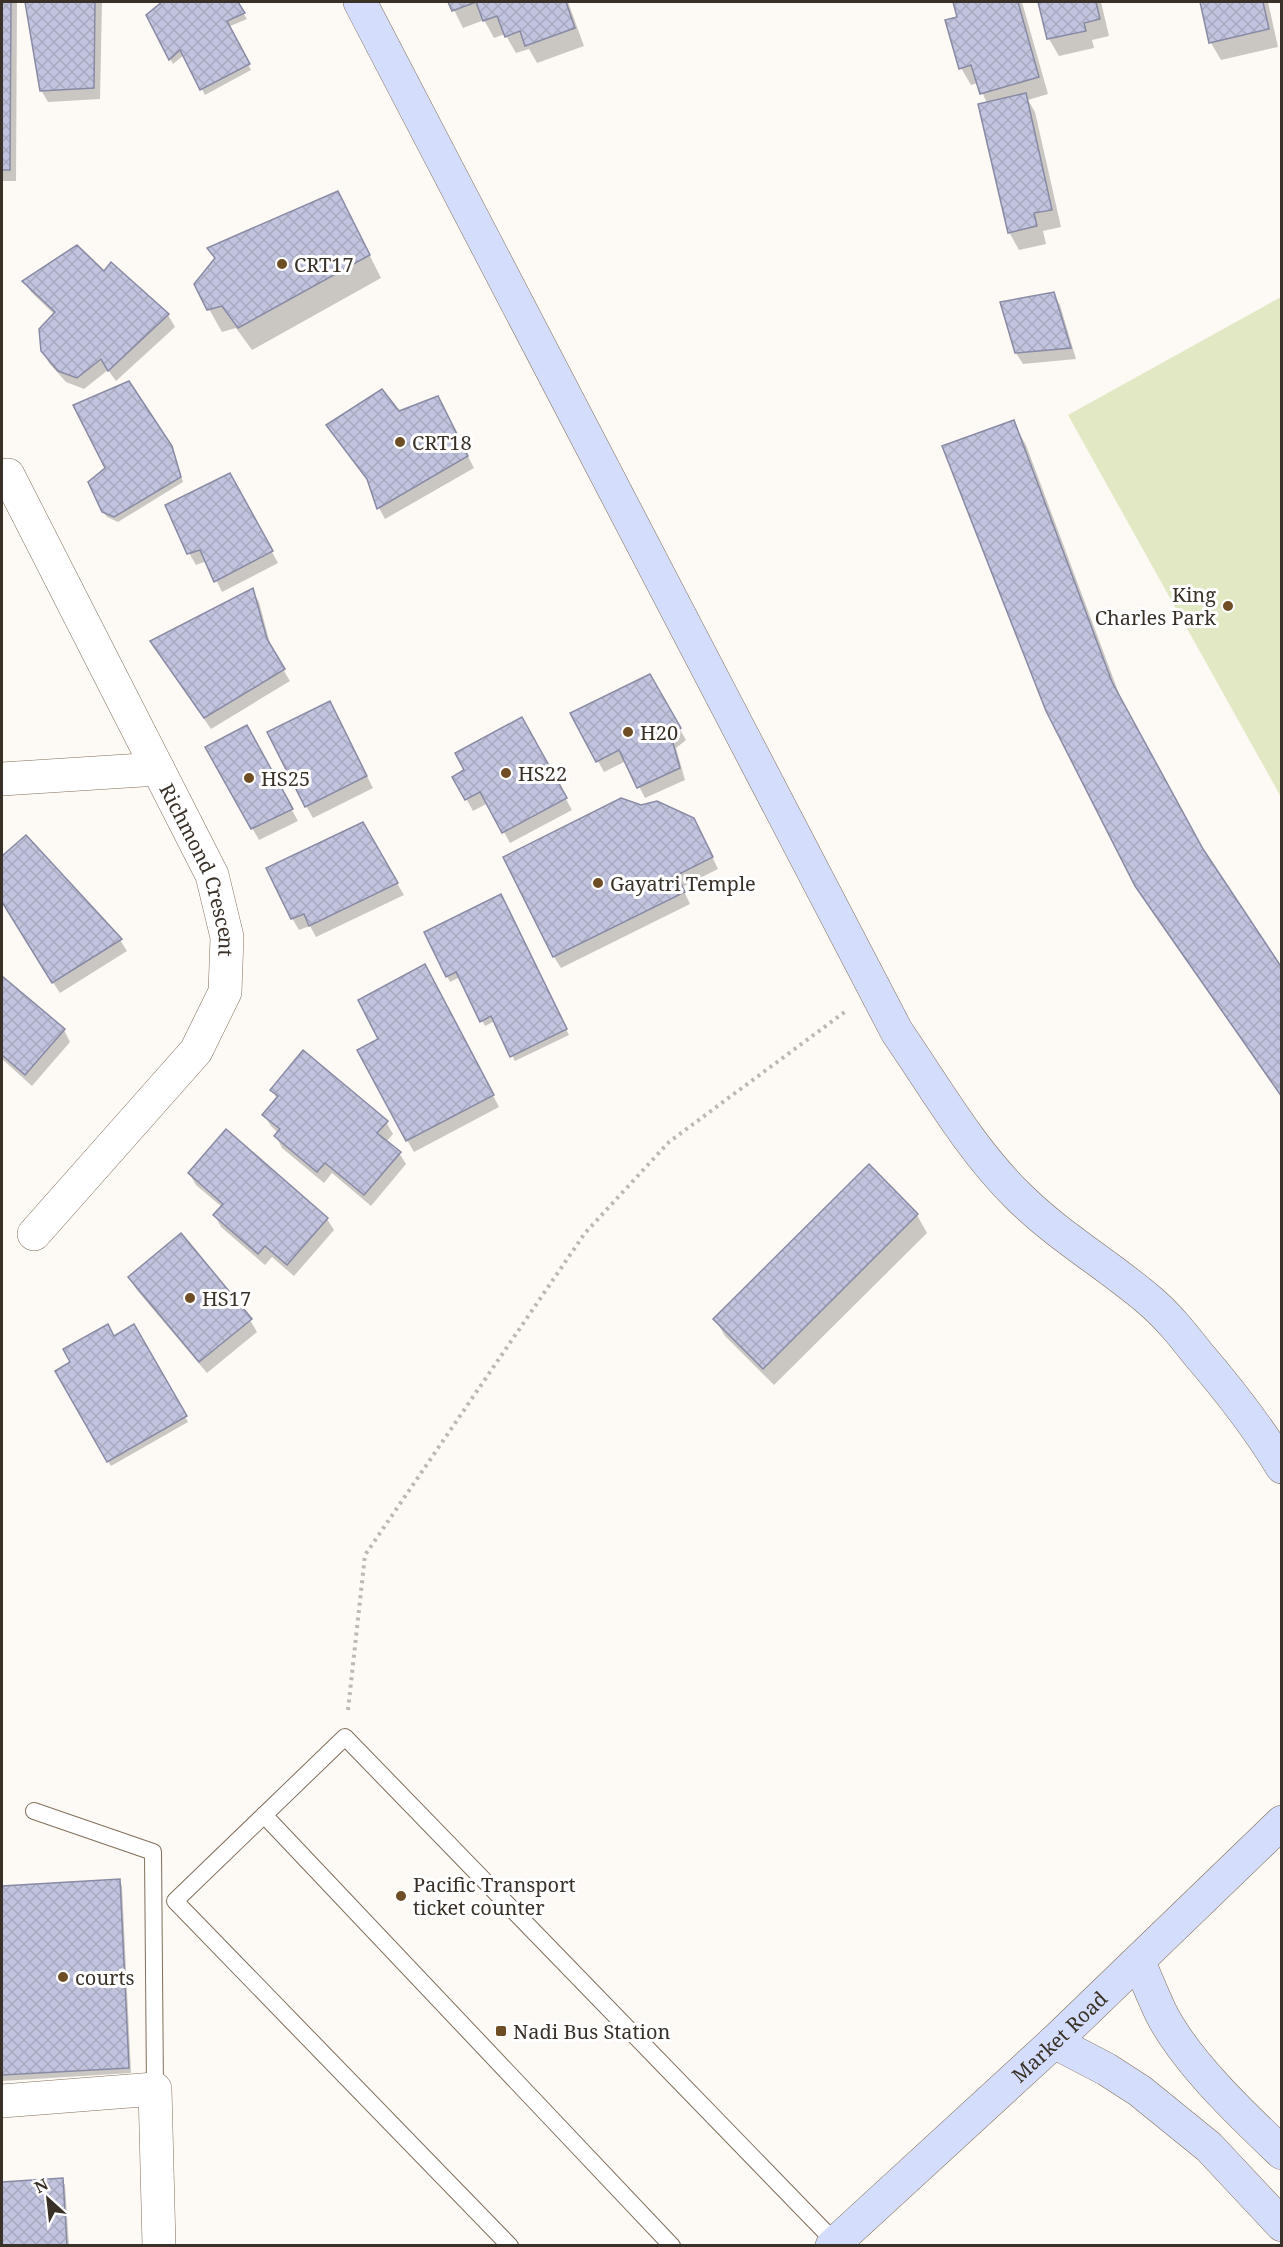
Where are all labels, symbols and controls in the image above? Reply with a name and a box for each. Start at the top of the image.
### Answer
place label: CRT17 [294,251,354,278]
marker: CRT17 [275,257,289,271]
place label: CRT18 [412,429,472,456]
marker: CRT18 [393,435,407,449]
place label: King Charles Park [1095,581,1216,631]
marker: King Charles Park [1221,599,1235,613]
place label: H20 [640,719,678,746]
marker: H20 [621,725,635,739]
place label: HS22 [518,760,567,787]
place label: HS25 [261,765,310,792]
marker: HS22 [499,766,513,780]
marker: HS25 [242,771,256,785]
street label: Richmond Crescent [154,778,241,957]
place label: Gayatri Temple [610,870,756,897]
marker: Gayatri Temple [591,876,605,890]
place label: HS17 [202,1285,251,1312]
marker: HS17 [183,1291,197,1305]
place label: Pacific Transport ticket counter [413,1871,576,1921]
marker: Pacific Transport ticket counter [394,1889,408,1903]
place label: courts [75,1964,135,1991]
marker: courts [56,1970,70,1984]
street label: Market Road [1005,1985,1113,2088]
place label: Nadi Bus Station [513,2018,671,2045]
marker: Nadi Bus Station [494,2024,508,2038]
north arrow [18,2169,78,2229]
text: N [31,2173,52,2198]

